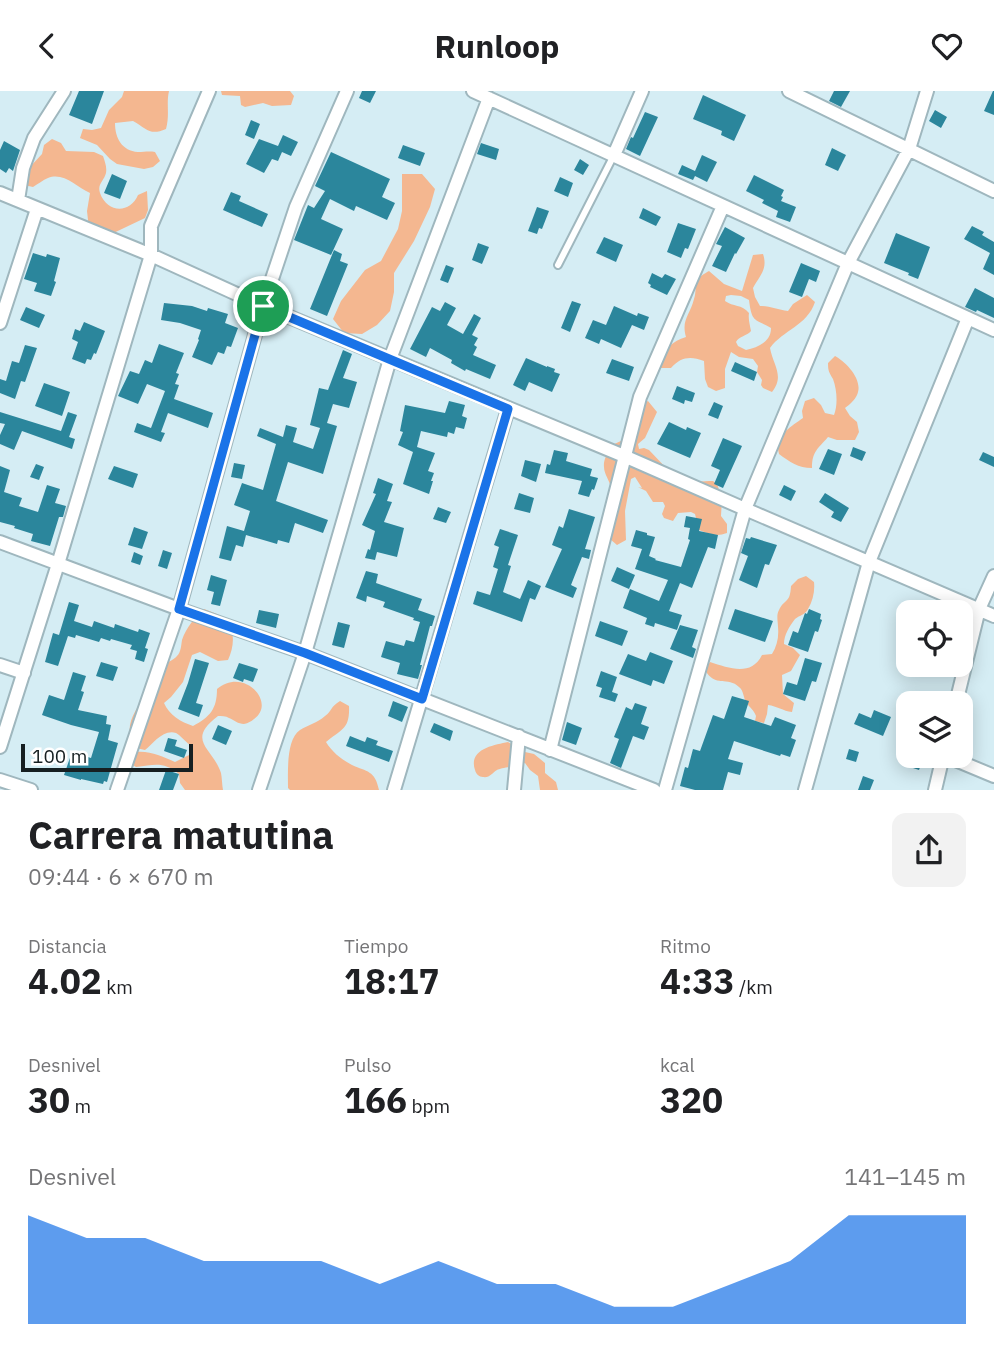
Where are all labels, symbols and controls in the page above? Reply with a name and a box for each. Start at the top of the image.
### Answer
text: Runloop [435,25,559,67]
icon: back [28,27,66,65]
icon: heart [928,27,966,65]
pin [233,276,293,336]
icon: arrive [244,287,282,325]
map controls [896,600,973,768]
button: locate [896,600,973,677]
button: layers [896,691,973,768]
scale bar [21,741,192,773]
text: 100 m [32,744,87,768]
text: Carrera matutina [28,810,334,859]
button: share [892,813,966,887]
text: 09:44 · 6 × 670 m [28,861,214,891]
text: Distancia [28,934,107,958]
text: Tiempo [344,934,408,958]
text: Ritmo [660,934,711,958]
text: 4.02 [28,958,102,1004]
text: 18:17 [344,958,440,1004]
text: 4:33 [660,958,735,1004]
text: km [102,975,133,999]
text: /km [735,975,773,999]
text: Desnivel [28,1053,101,1077]
text: Pulso [344,1053,391,1077]
text: kcal [660,1053,695,1077]
text: 30 [28,1077,70,1123]
text: 166 [344,1077,407,1123]
text: 320 [660,1077,723,1123]
text: m [70,1094,91,1118]
text: bpm [407,1094,450,1118]
text: Desnivel [28,1161,116,1191]
text: 141–145 m [844,1161,966,1191]

